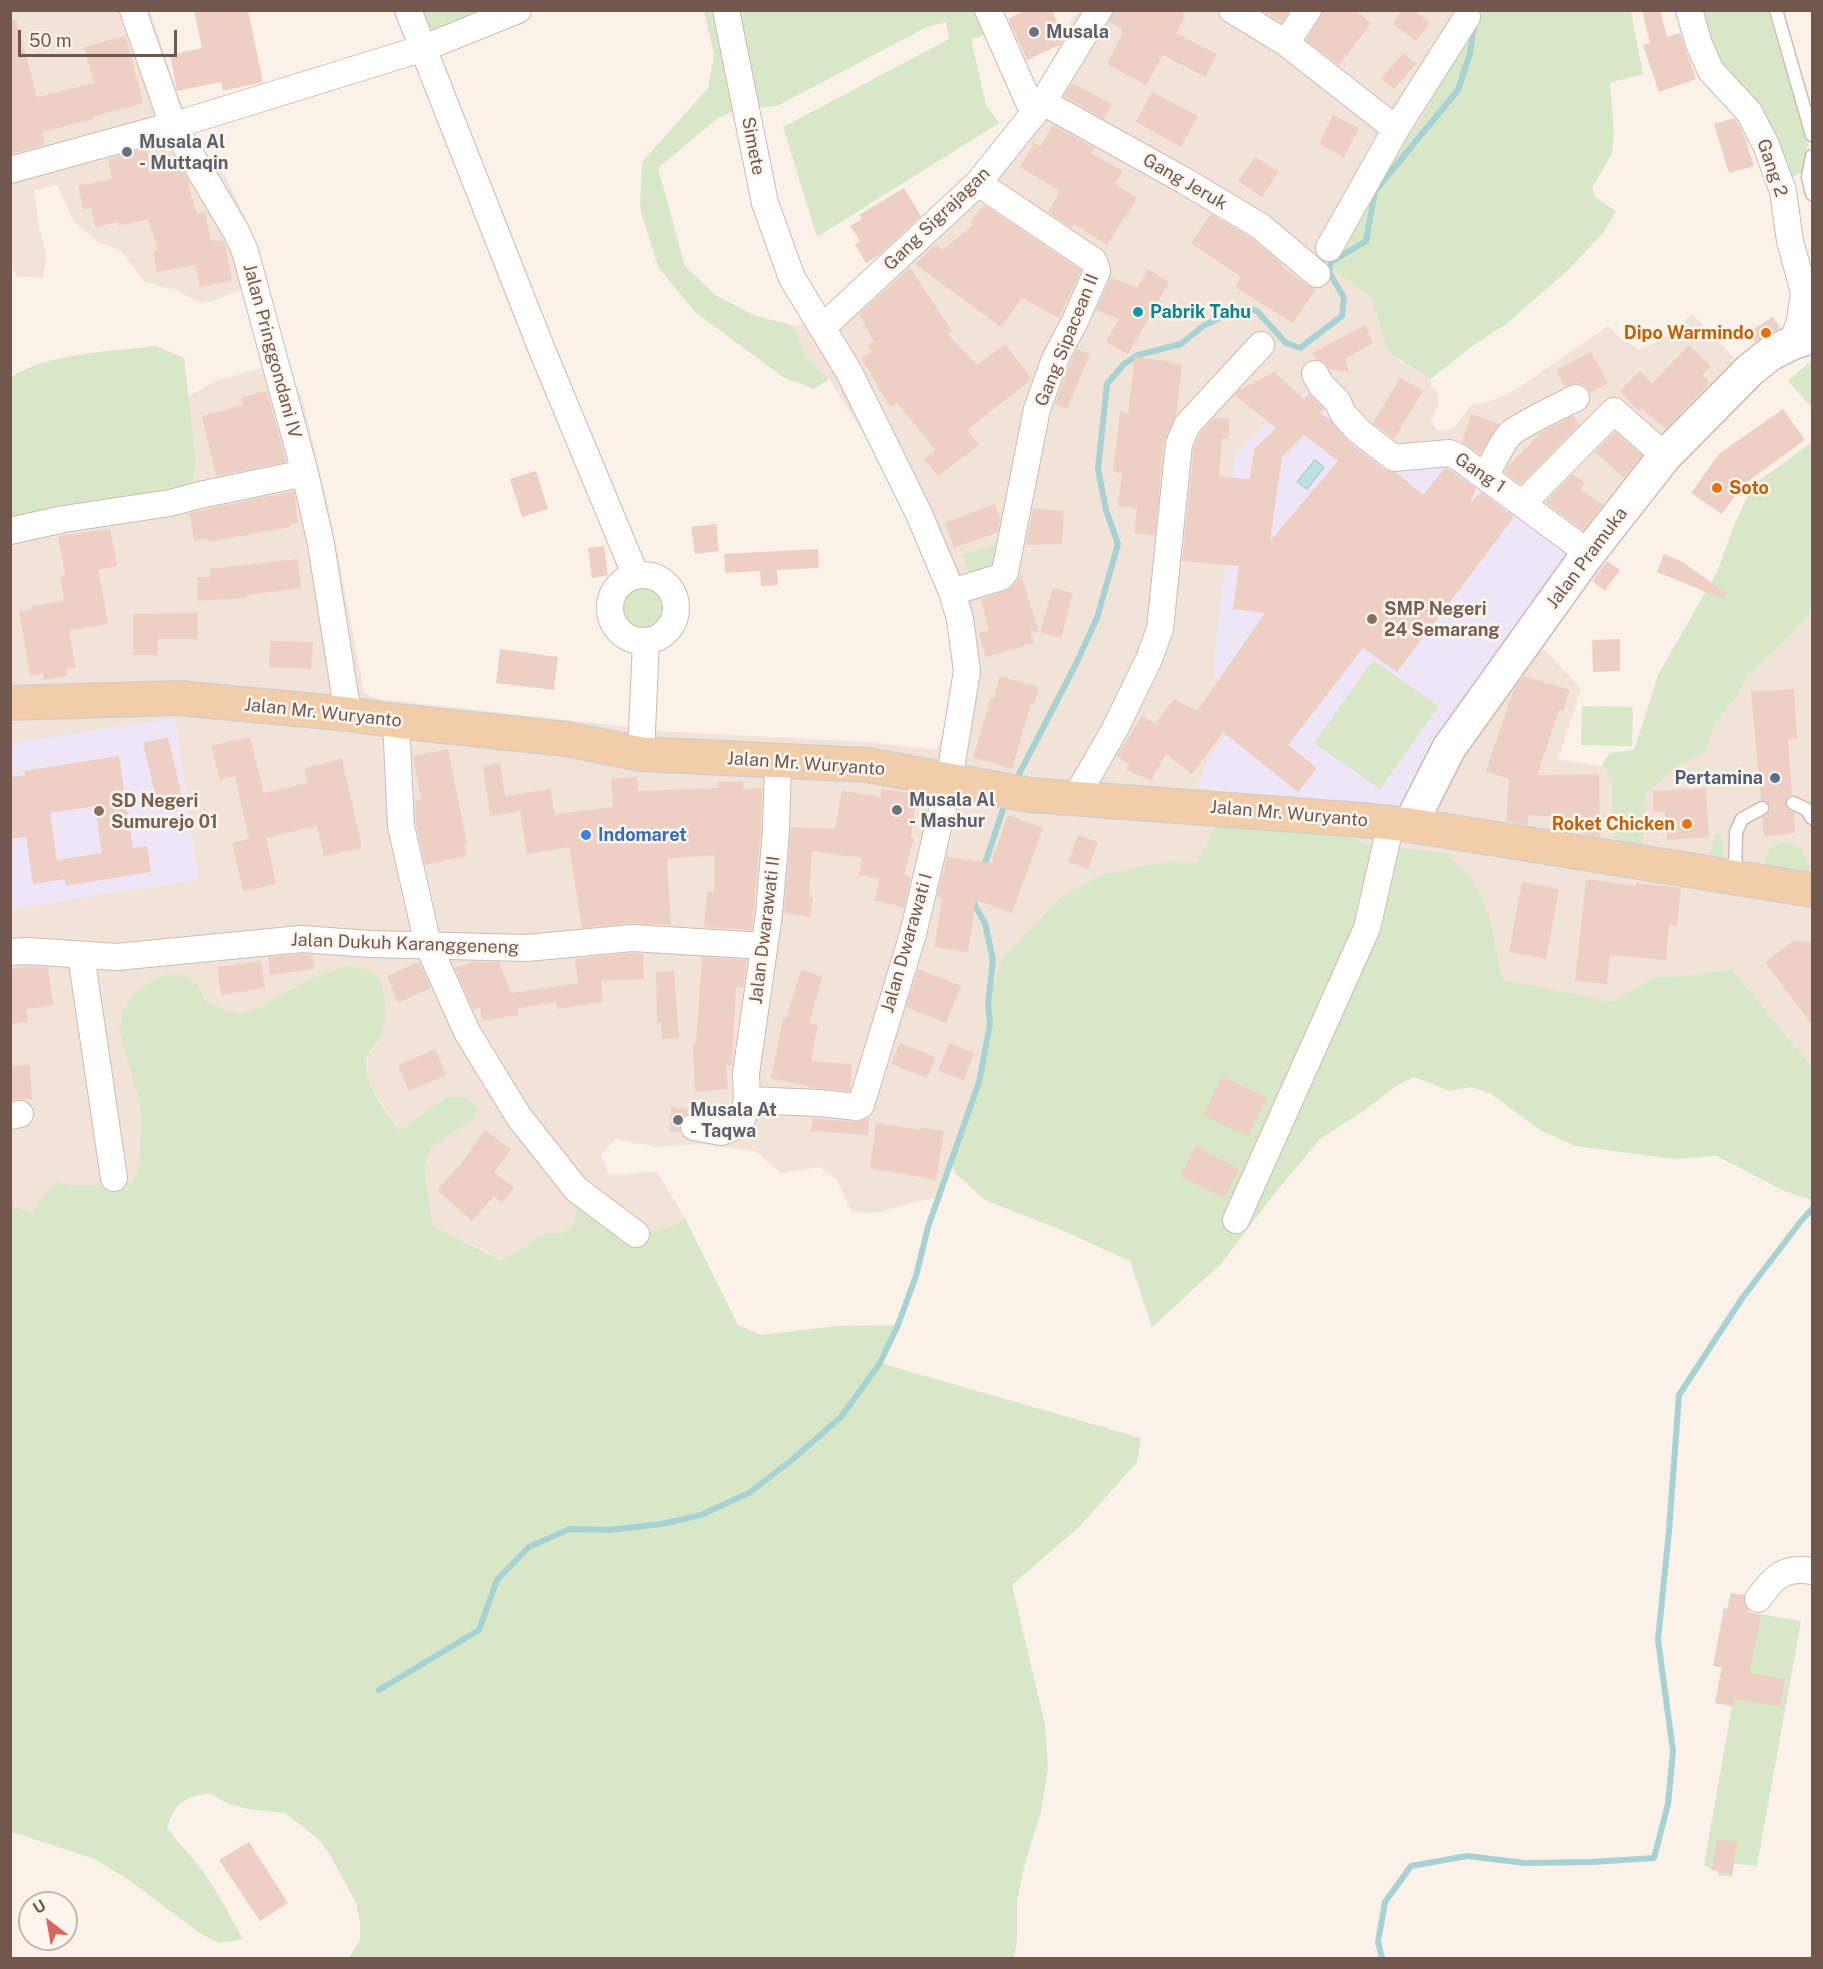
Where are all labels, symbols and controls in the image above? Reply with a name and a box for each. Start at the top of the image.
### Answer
scale bar [21,18,180,56]
place label: Musala [1046,21,1109,43]
marker: Musala [1027,25,1041,39]
text: 50 m [29,30,72,51]
street label: Simete [737,115,769,177]
place label: Musala Al - Muttaqin [139,131,228,174]
street label: Gang 2 [1752,136,1792,200]
marker: Musala Al - Muttaqin [120,145,134,159]
street label: Gang Jeruk [1139,149,1231,215]
street label: Gang Sigrajagan [879,163,995,275]
street label: Jalan Pringgondani IV [238,261,306,441]
street label: Gang Sipacean II [1031,271,1103,409]
place label: Pabrik Tahu [1150,301,1251,323]
marker: Pabrik Tahu [1131,305,1145,319]
place label: Dipo Warmindo [1624,322,1754,344]
marker: Dipo Warmindo [1759,326,1773,340]
street label: Gang 1 [1451,448,1509,498]
place label: Soto [1729,477,1769,499]
marker: Soto [1710,481,1724,495]
street label: Jalan Pramuka [1542,503,1632,613]
place label: SMP Negeri 24 Semarang [1384,598,1500,640]
marker: SMP Negeri 24 Semarang [1365,612,1379,626]
street label: Jalan Mr. Wuryanto [243,694,403,732]
street label: Jalan Mr. Wuryanto [726,748,886,780]
place label: Pertamina [1674,767,1763,789]
marker: Pertamina [1768,771,1782,785]
place label: Musala Al - Mashur [909,789,995,832]
place label: SD Negeri Sumurejo 01 [111,790,218,832]
street label: Jalan Mr. Wuryanto [1209,796,1369,832]
marker: Musala Al - Mashur [890,803,904,817]
marker: SD Negeri Sumurejo 01 [92,804,106,818]
place label: Roket Chicken [1552,813,1675,835]
marker: Roket Chicken [1680,817,1694,831]
place label: Indomaret [598,824,687,846]
marker: Indomaret [579,828,593,842]
street label: Jalan Dwarawati II [745,855,785,1005]
street label: Jalan Dwarawati I [877,871,937,1015]
street label: Jalan Dukuh Karanggeneng [290,929,520,959]
place label: Musala At - Taqwa [690,1099,777,1142]
marker: Musala At - Taqwa [671,1113,685,1127]
north arrow [18,1891,78,1951]
text: U [30,1896,49,1918]

